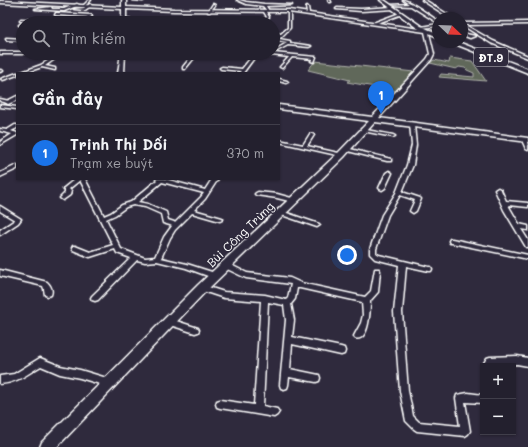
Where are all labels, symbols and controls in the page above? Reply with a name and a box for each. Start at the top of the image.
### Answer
north arrow [432,12,468,48]
search box [16,16,280,60]
icon: search [30,27,52,49]
text: Tìm kiếm [62,28,126,48]
road number: ĐT.9 [474,48,508,66]
pin: 1 [368,81,394,114]
text: Gần đây [32,87,103,109]
text: Trịnh Thị Dối [70,134,167,154]
text: 1 [42,144,48,161]
text: 370 m [227,144,264,161]
text: Trạm xe buýt [70,154,153,171]
street label: Bùi Công Trừng [203,198,277,270]
your location [337,245,357,265]
map controls [480,363,516,435]
button: + [480,363,516,399]
button: − [480,399,516,435]

